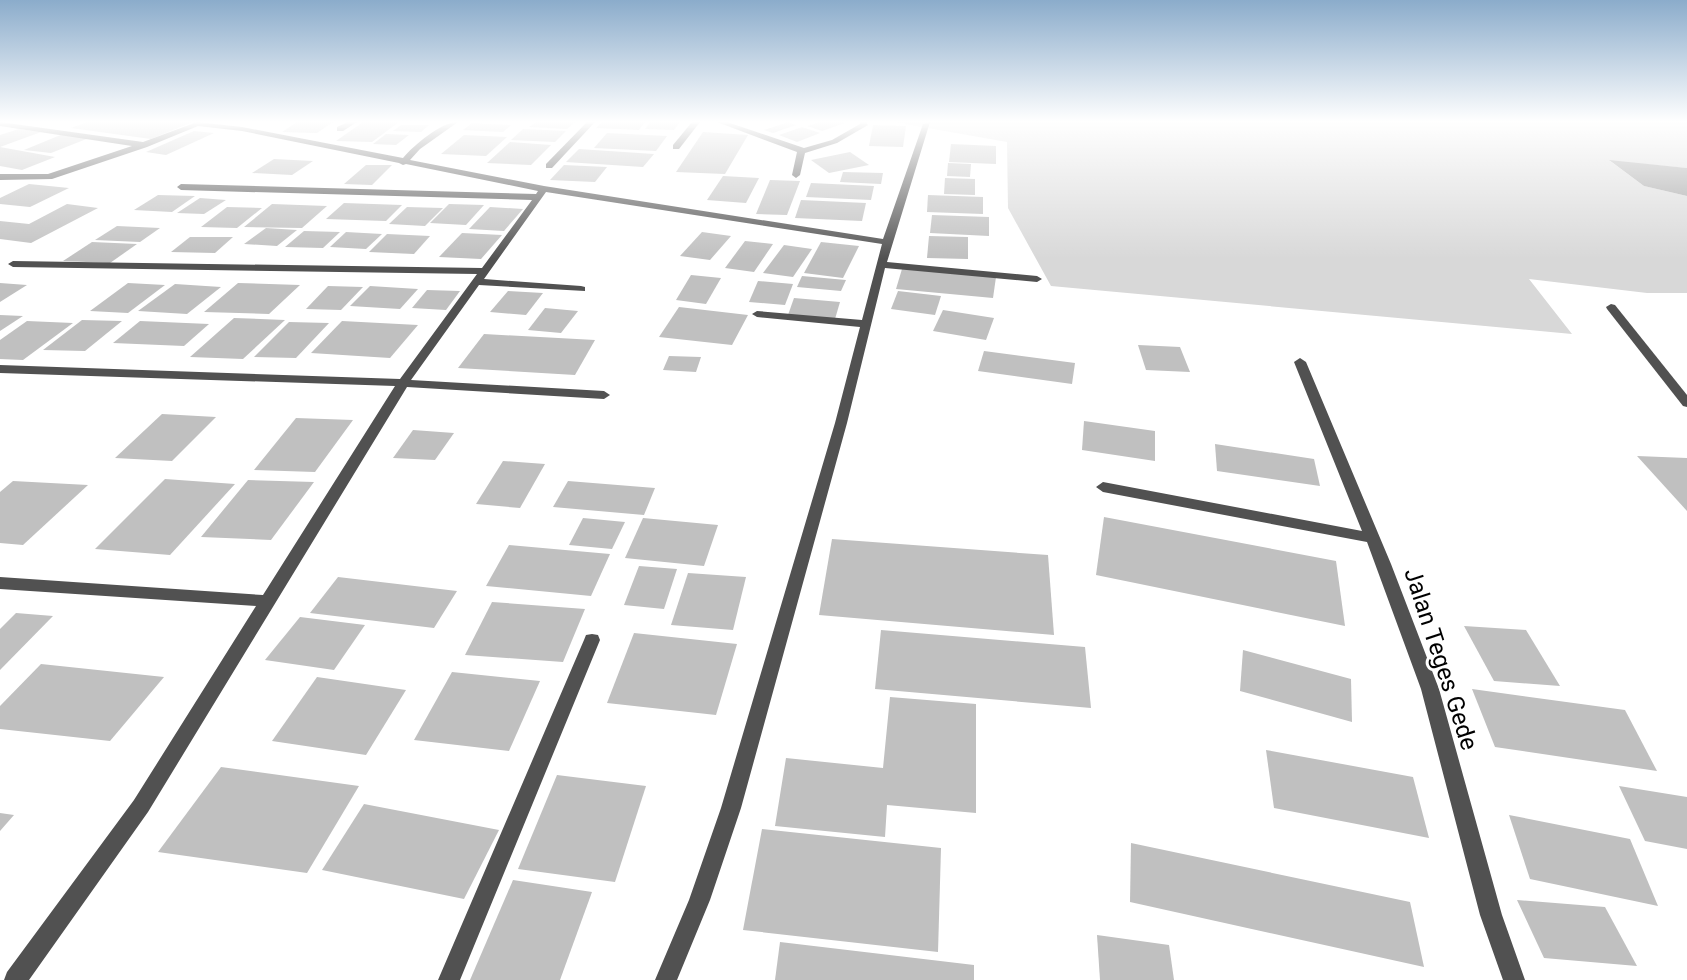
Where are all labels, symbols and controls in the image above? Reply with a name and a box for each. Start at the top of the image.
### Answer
street label: Jalan Teges Gede [1398,564,1484,754]

